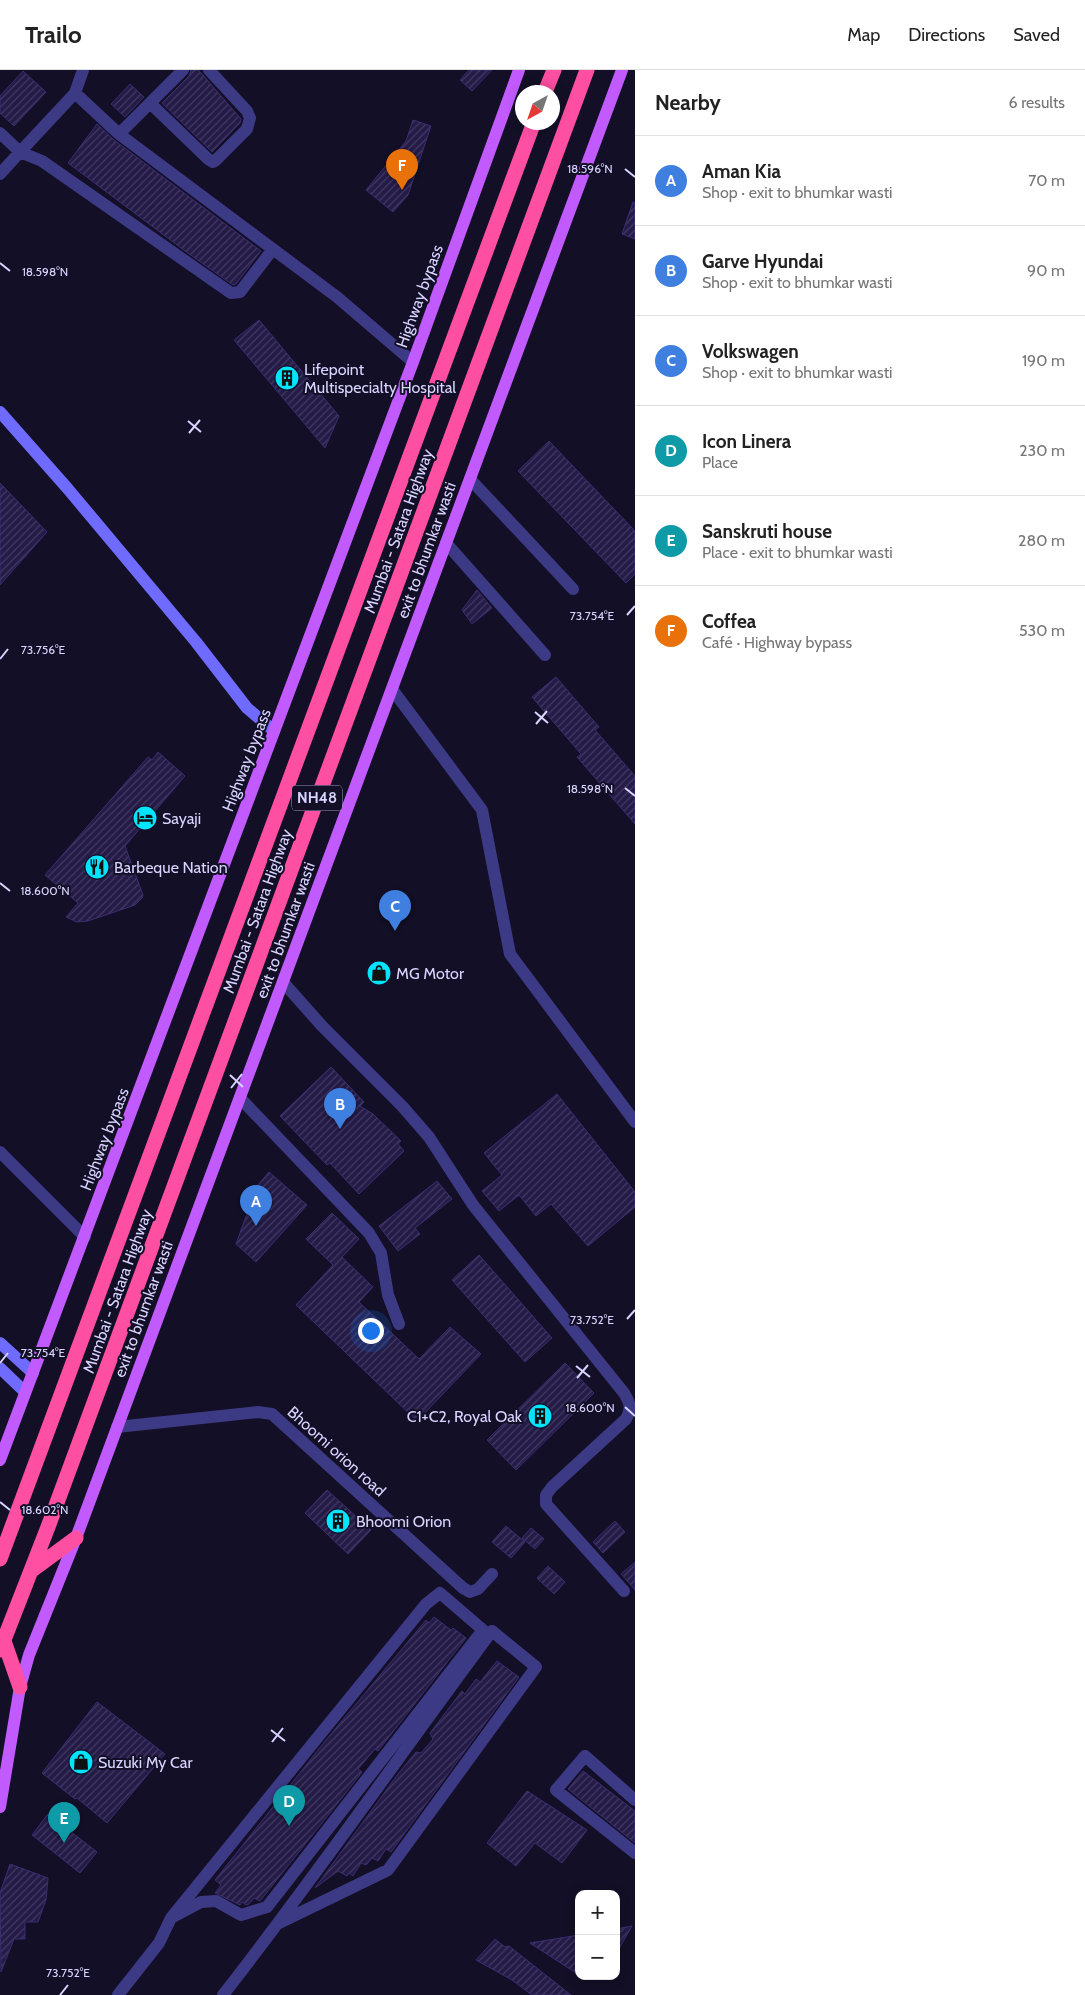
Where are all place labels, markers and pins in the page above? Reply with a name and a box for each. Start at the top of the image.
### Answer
pin: F [386,149,418,190]
place label: Lifepoint Multispecialty Hospital [304,360,456,397]
building icon: Lifepoint Multispecialty Hospital [274,365,300,391]
hotel icon: Sayaji [132,805,158,831]
place label: Sayaji [162,809,201,828]
restaurant icon: Barbeque Nation [84,854,110,880]
place label: Barbeque Nation [114,858,228,877]
pin: C [379,890,411,931]
shop icon: MG Motor [366,960,392,986]
place label: MG Motor [396,964,465,983]
pin: B [324,1088,356,1129]
pin: A [240,1185,272,1226]
building icon: C1+C2, Royal Oak [527,1403,553,1429]
place label: C1+C2, Royal Oak [407,1407,523,1426]
building icon: Bhoomi Orion [325,1508,351,1534]
place label: Bhoomi Orion [356,1512,451,1531]
shop icon: Suzuki My Car [68,1749,94,1775]
place label: Suzuki My Car [98,1753,194,1772]
pin: D [273,1785,305,1826]
pin: E [48,1802,80,1843]

